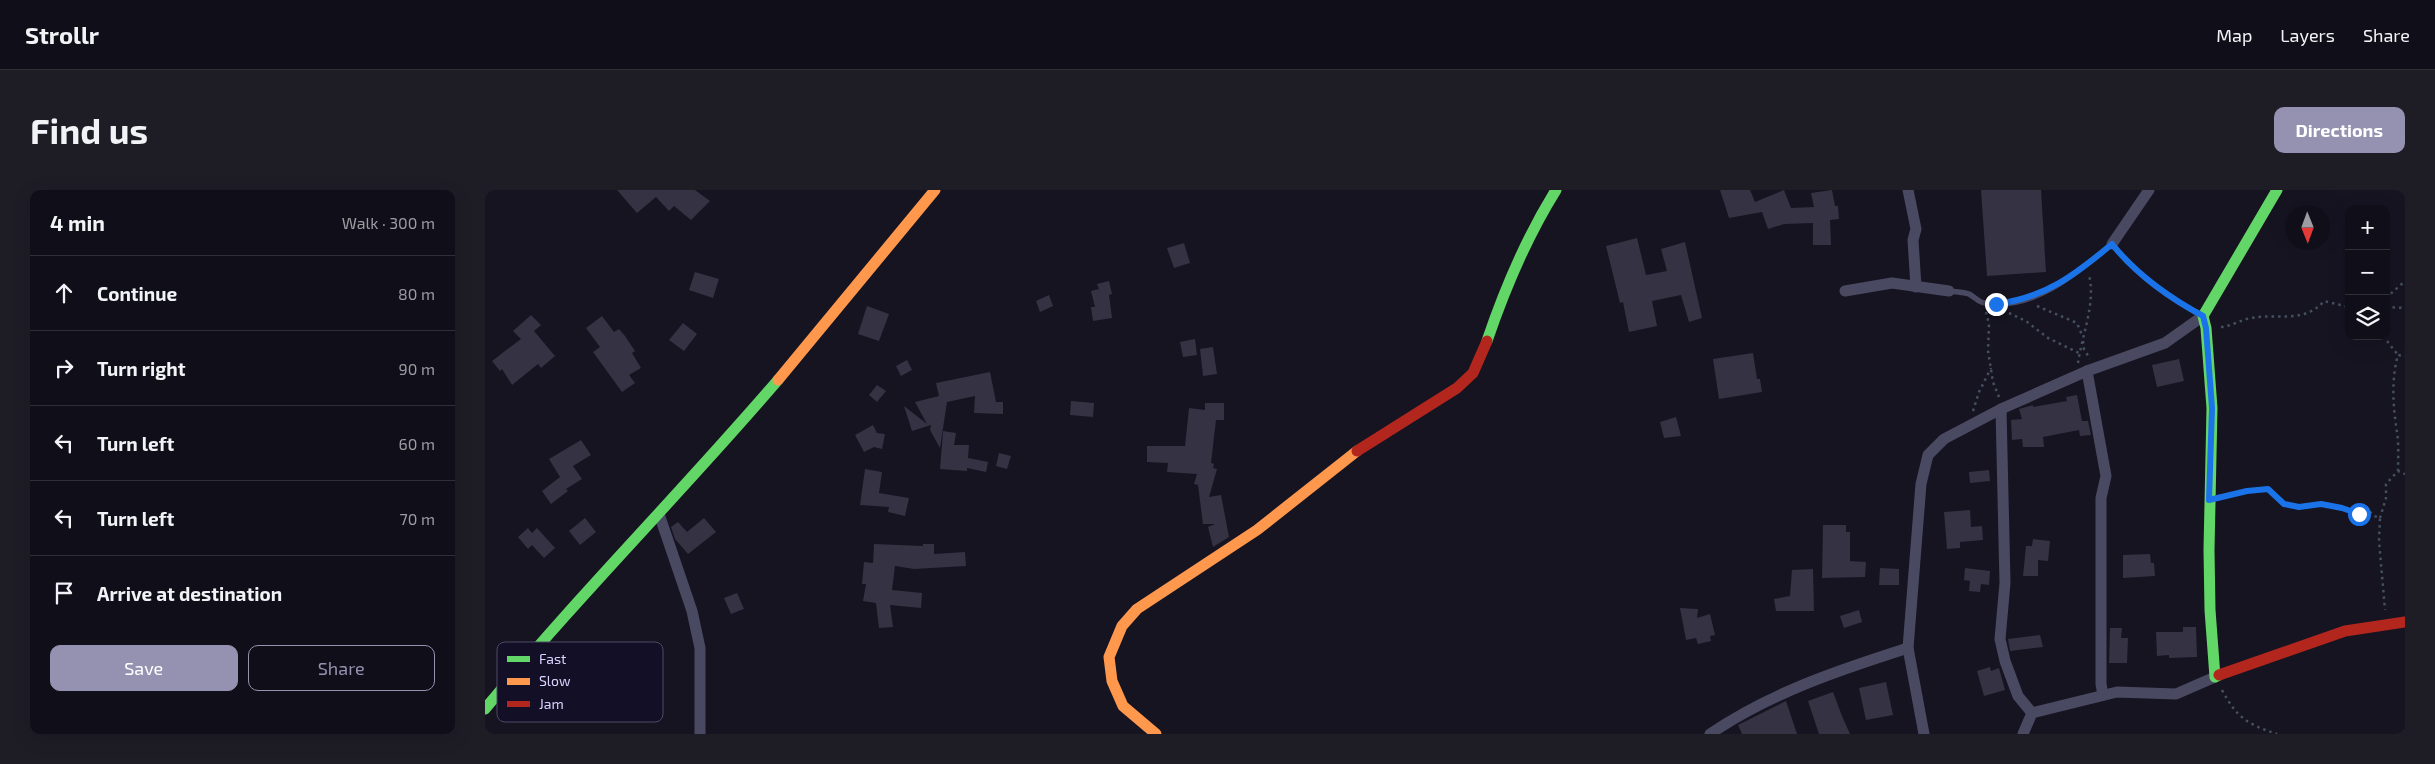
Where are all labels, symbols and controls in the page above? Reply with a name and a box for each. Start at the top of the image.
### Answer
text: Strollr [25,20,99,49]
text: Map [2216,24,2252,46]
text: Layers [2280,24,2335,46]
text: Share [2363,24,2410,46]
button: Directions [2274,107,2405,153]
text: Find us [30,109,148,151]
north arrow [2285,205,2330,250]
map controls [2345,205,2390,340]
button: + [2345,205,2390,250]
text: 4 min [50,210,105,235]
text: Walk · 300 m [342,213,435,232]
button: − [2345,250,2390,295]
icon: ahead [50,279,78,307]
text: Continue [97,282,177,305]
text: 80 m [398,284,435,303]
route end [1985,293,2008,316]
button: layers [2345,295,2390,340]
icon: right [50,354,78,382]
text: Turn right [97,357,185,380]
text: 90 m [399,359,435,378]
icon: left [50,429,78,457]
text: Turn left [97,432,174,455]
text: 60 m [399,434,435,453]
route start [2348,503,2371,526]
icon: left [50,504,78,532]
text: Turn left [97,507,174,530]
text: 70 m [400,509,435,528]
icon: arrive [50,579,78,607]
text: Arrive at destination [97,582,282,605]
legend [497,642,663,722]
button: Save [50,645,238,691]
button: Share [248,645,435,691]
text: Fast [539,650,566,667]
text: Slow [539,672,571,689]
text: Jam [539,695,564,712]

